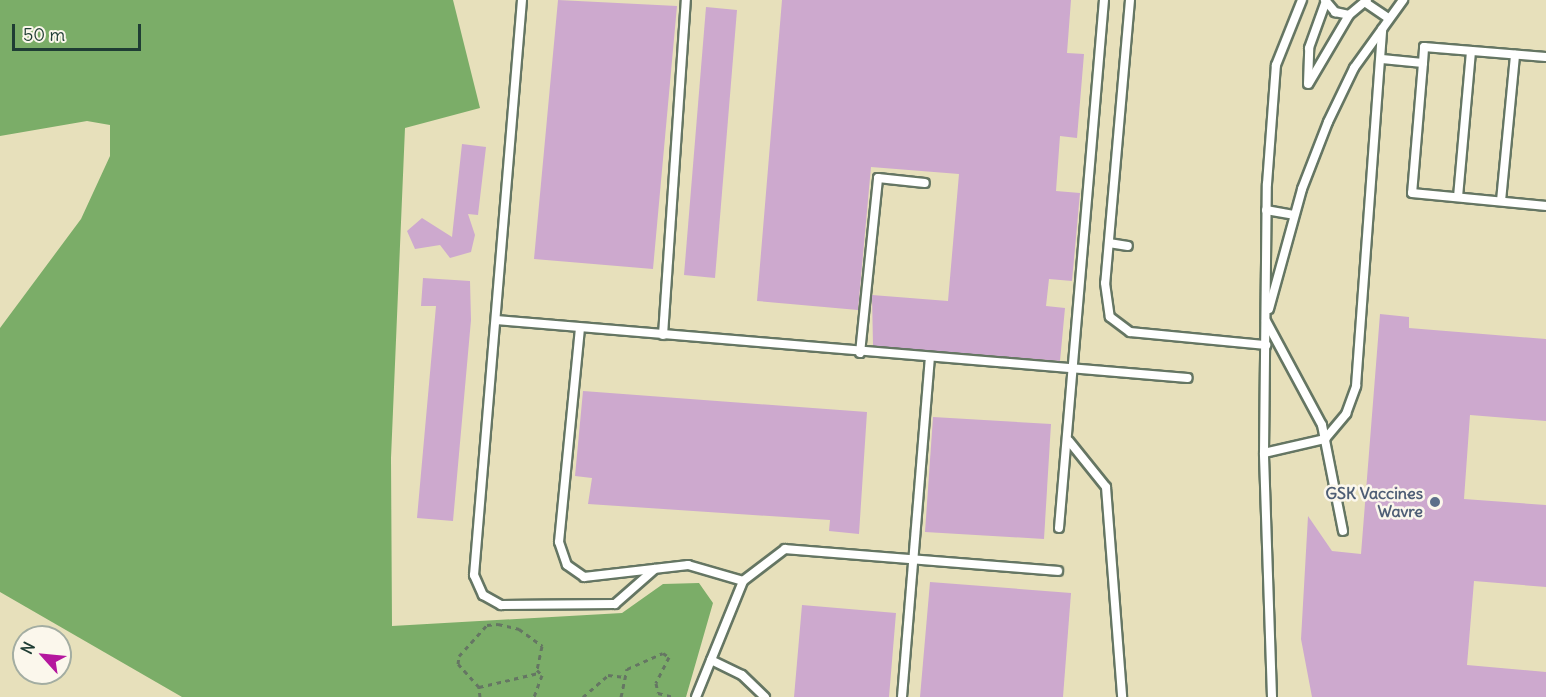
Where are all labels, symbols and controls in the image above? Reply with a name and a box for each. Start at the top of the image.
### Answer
scale bar [15,12,144,50]
text: 50 m [23,23,65,46]
place label: GSK Vaccines Wavre [1326,483,1423,521]
marker: GSK Vaccines Wavre [1428,495,1442,509]
north arrow [12,625,72,685]
text: N [16,638,39,657]

